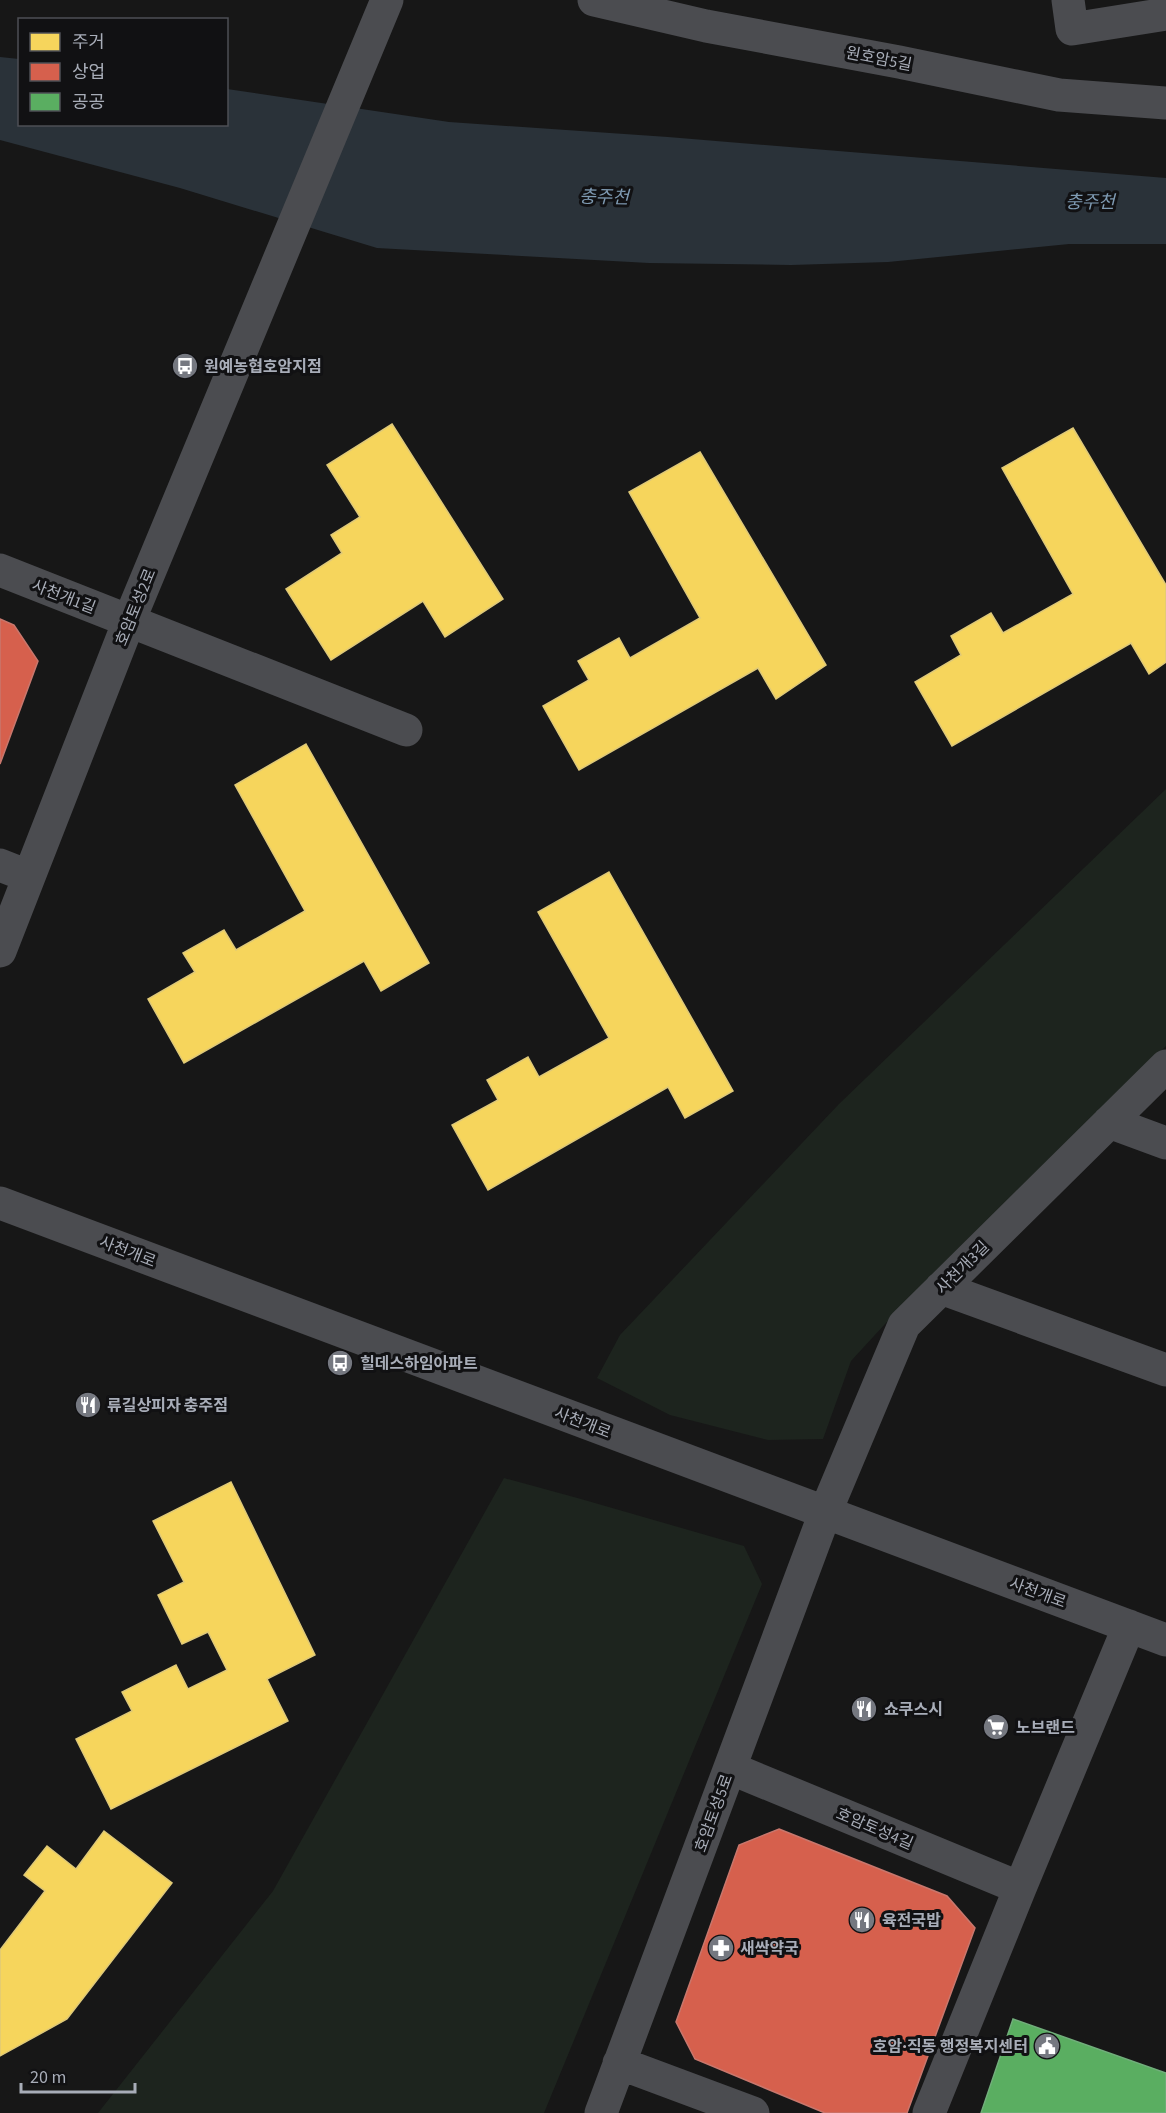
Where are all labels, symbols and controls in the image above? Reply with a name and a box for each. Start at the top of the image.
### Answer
legend [18,18,228,126]
text: 주거 [72,30,105,55]
street label: 원호암5길 [844,42,914,76]
text: 상업 [72,60,105,85]
text: 공공 [72,90,105,115]
water label: 충주천 [579,185,631,210]
water label: 충주천 [1065,190,1117,215]
bus stop icon: 원예농협호암지점 [170,351,200,381]
place label: 원예농협호암지점 [204,356,322,378]
street label: 호암토성2로 [110,565,162,649]
street label: 사천개1길 [28,575,99,619]
street label: 사천개로 [96,1231,159,1273]
street label: 사천개3길 [931,1236,994,1299]
bus stop icon: 힐데스하임아파트 [325,1348,355,1378]
place label: 힐데스하임아파트 [360,1353,478,1375]
restaurant icon: 류길상피자 충주점 [73,1390,103,1420]
place label: 류길상피자 충주점 [107,1395,228,1417]
street label: 사천개로 [551,1402,614,1444]
street label: 사천개로 [1006,1573,1069,1613]
restaurant icon: 쇼쿠스시 [849,1694,879,1724]
place label: 쇼쿠스시 [884,1699,943,1721]
supermarket icon: 노브랜드 [981,1712,1011,1742]
place label: 노브랜드 [1016,1717,1075,1739]
street label: 호암토성5로 [690,1771,738,1855]
street label: 호암토성4길 [833,1803,916,1855]
restaurant icon: 육전국밥 [847,1905,877,1935]
place label: 육전국밥 [882,1910,941,1932]
pharmacy icon: 새싹약국 [706,1933,736,1963]
place label: 새싹약국 [740,1938,799,1960]
public building icon: 호암·직동 행정복지센터 [1032,2031,1062,2061]
place label: 호암·직동 행정복지센터 [873,2036,1028,2058]
scale bar [21,2056,135,2094]
text: 20 m [30,2065,66,2090]

